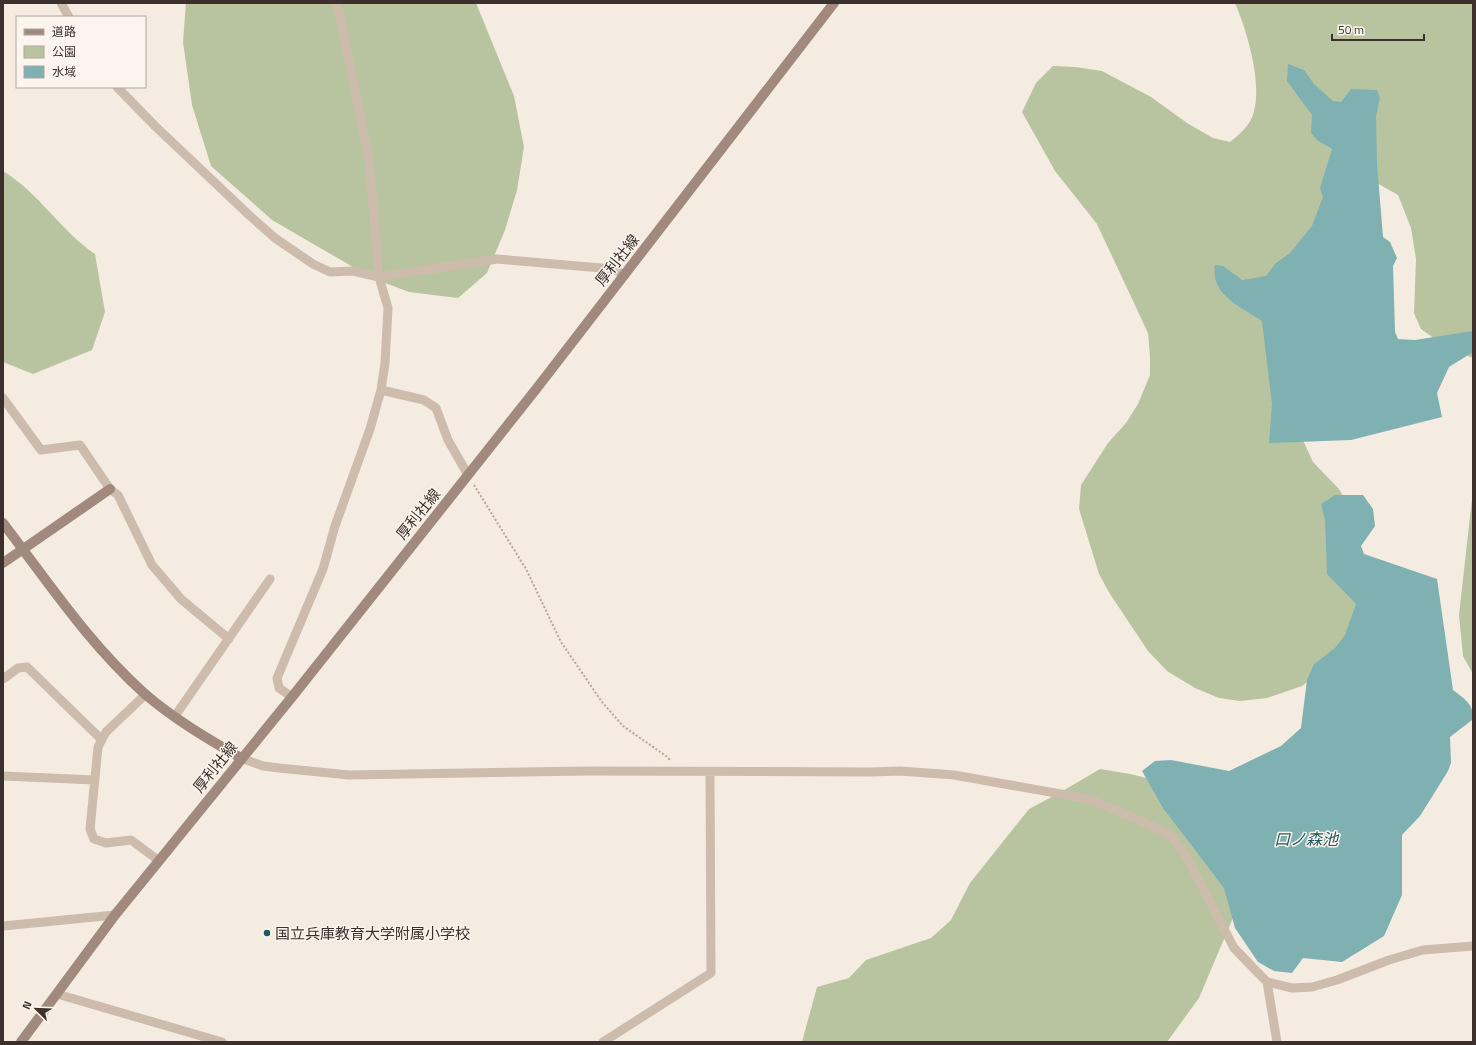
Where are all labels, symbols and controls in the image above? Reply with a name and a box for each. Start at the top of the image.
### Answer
legend [16,16,146,88]
scale bar [1332,16,1424,42]
text: 50 m [1338,20,1364,39]
text: 道路 [52,22,76,41]
text: 公園 [52,42,76,61]
text: 水域 [52,62,76,81]
street label: 厚利社線 [589,229,645,291]
street label: 厚利社線 [390,483,446,545]
street label: 厚利社線 [187,736,243,798]
water label: 口ノ森池 [1274,827,1340,851]
place label: 国立兵庫教育大学附属小学校 [275,922,470,945]
marker: 国立兵庫教育大学附属小学校 [262,928,272,938]
north arrow [16,989,56,1029]
text: N [18,998,36,1012]

